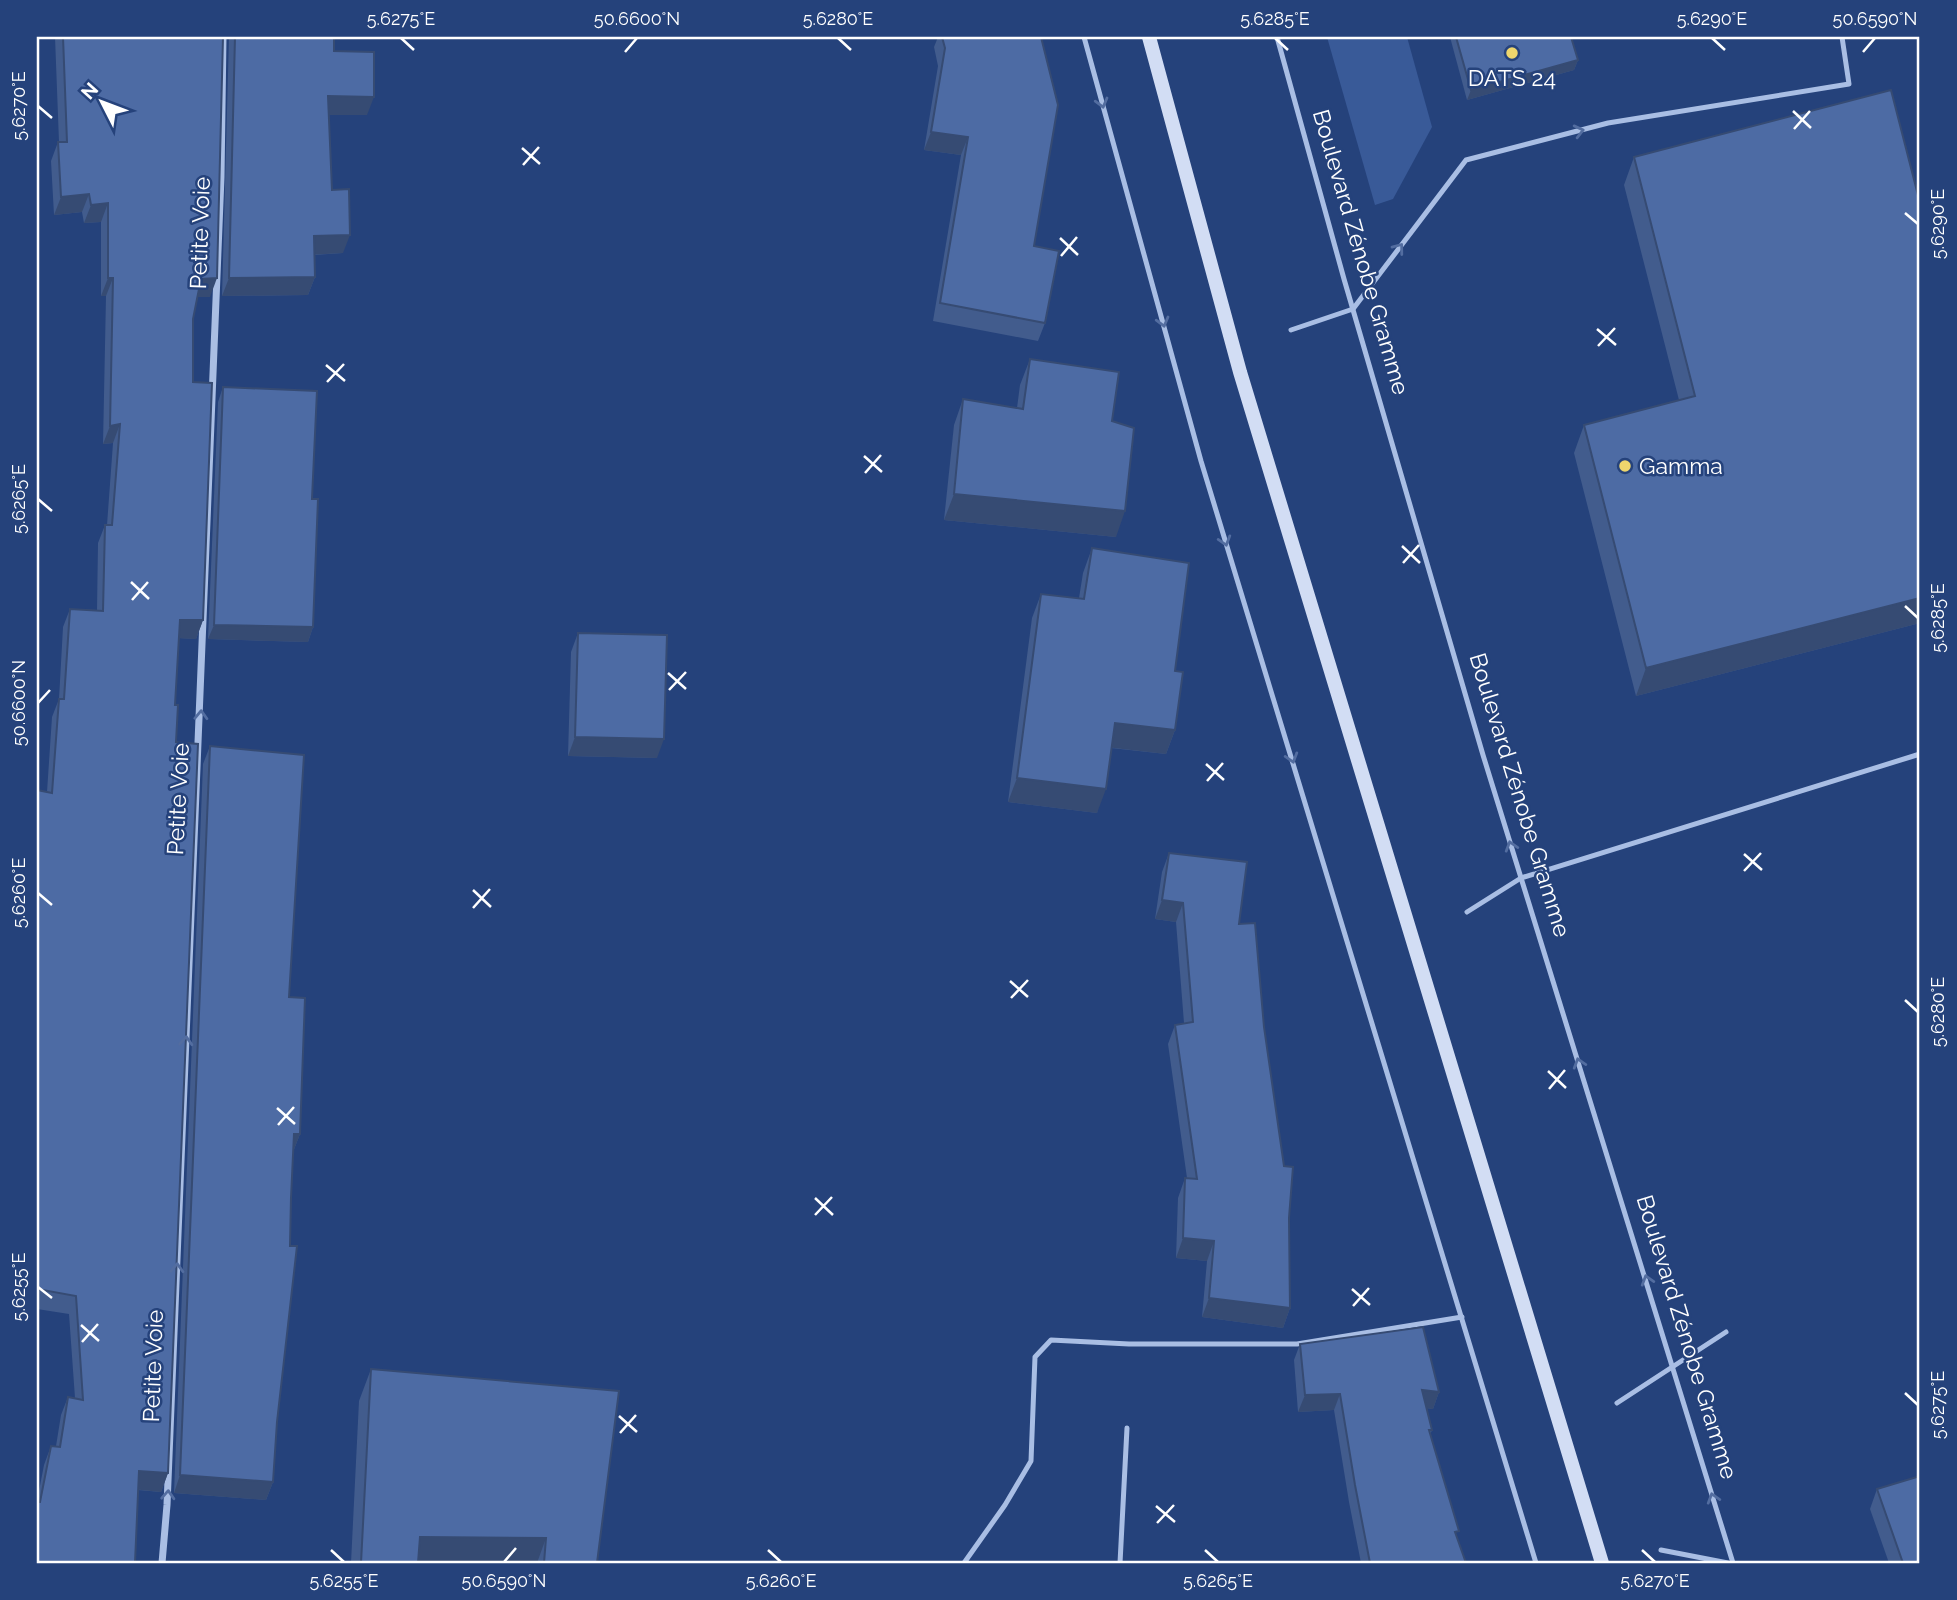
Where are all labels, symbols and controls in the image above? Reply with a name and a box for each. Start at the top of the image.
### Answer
text: 5.6275°E [367,8,435,29]
text: 50.6600°N [594,8,680,29]
text: 5.6280°E [803,8,873,29]
text: 5.6285°E [1240,8,1310,29]
text: 5.6290°E [1677,8,1747,29]
text: 50.6590°N [1833,8,1917,29]
marker: DATS 24 [1504,45,1520,61]
place label: DATS 24 [1468,64,1556,91]
north arrow [66,66,136,136]
text: 5.6270°E [8,71,29,141]
text: N [76,78,102,103]
one-way arrow [1094,96,1109,108]
street label: Boulevard Zénobe Gramme [1308,106,1415,398]
one-way arrow [1573,125,1585,139]
street label: Petite Voie [184,176,215,290]
text: 5.6290°E [1927,189,1948,259]
one-way arrow [1391,244,1404,256]
one-way arrow [1154,316,1169,328]
place label: Gamma [1639,452,1723,479]
marker: Gamma [1617,458,1633,474]
text: 5.6265°E [8,464,29,534]
one-way arrow [1217,534,1232,546]
text: 5.6285°E [1927,583,1948,653]
street label: Boulevard Zénobe Gramme [1464,650,1577,940]
text: 50.6600°N [8,660,29,746]
one-way arrow [193,710,208,721]
street label: Petite Voie [161,742,194,856]
one-way arrow [1284,752,1299,764]
one-way arrow [1505,840,1519,853]
text: 5.6260°E [8,858,29,928]
text: 5.6280°E [1927,977,1948,1047]
one-way arrow [179,1035,194,1046]
one-way arrow [1572,1058,1587,1070]
street label: Boulevard Zénobe Gramme [1631,1192,1744,1482]
text: 5.6255°E [8,1253,29,1321]
one-way arrow [169,1262,184,1273]
one-way arrow [1640,1275,1655,1287]
street label: Petite Voie [137,1309,168,1423]
text: 5.6275°E [1927,1371,1948,1439]
one-way arrow [160,1489,175,1500]
one-way arrow [1707,1492,1722,1504]
text: 5.6255°E [310,1570,378,1591]
text: 50.6590°N [462,1570,546,1591]
text: 5.6260°E [746,1570,816,1591]
text: 5.6265°E [1183,1570,1253,1591]
text: 5.6270°E [1620,1570,1690,1591]

